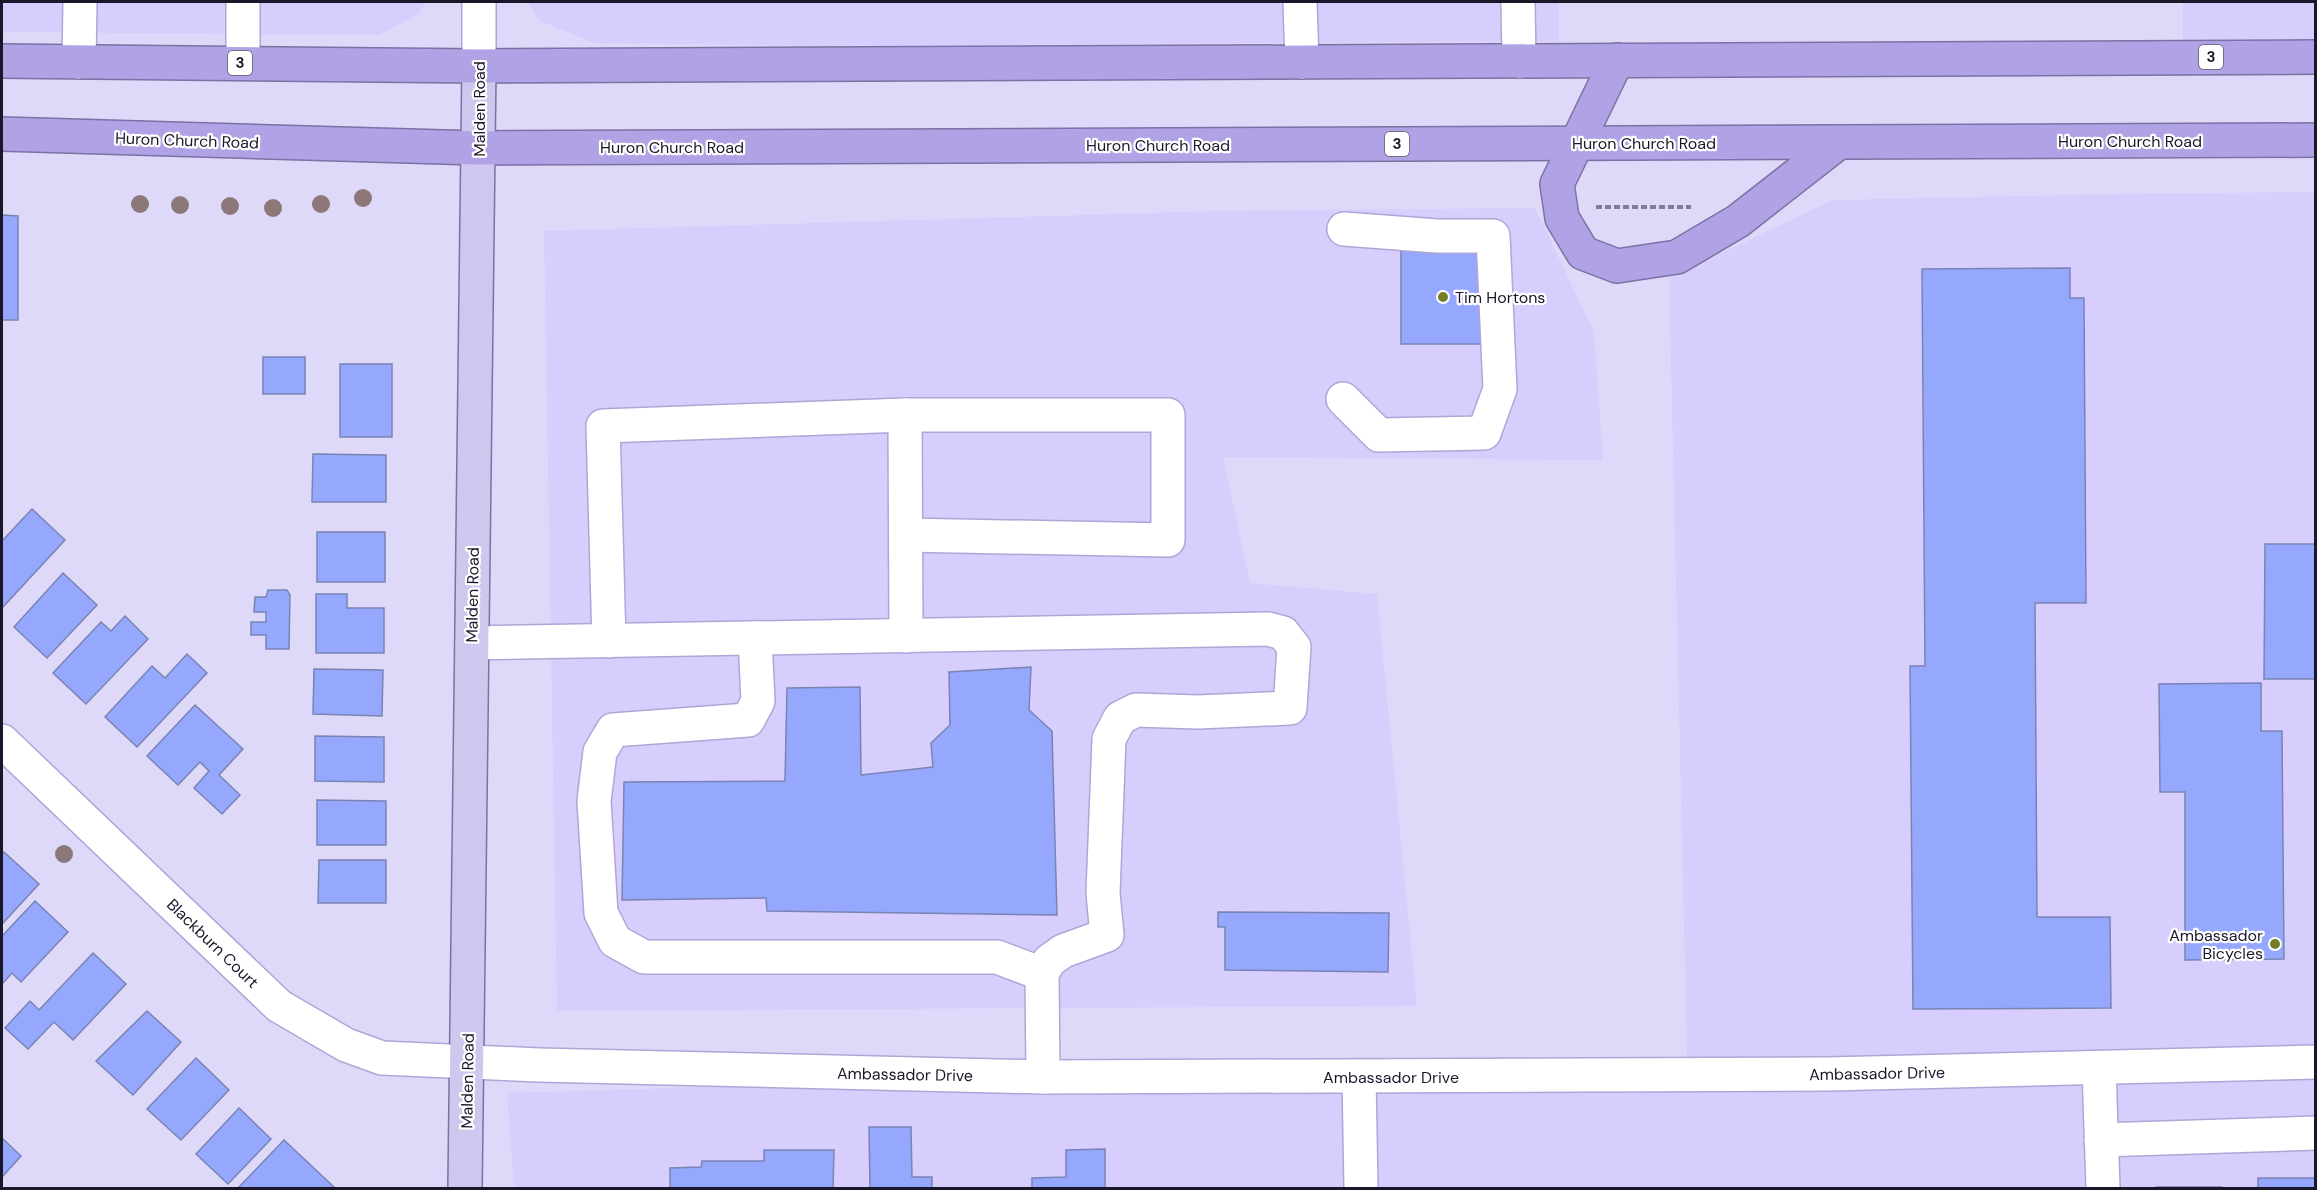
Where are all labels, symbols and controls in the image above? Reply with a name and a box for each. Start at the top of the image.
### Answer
road number: 3 [2199,45,2223,69]
road number: 3 [228,51,252,75]
street label: Malden Road [469,61,490,157]
street label: Huron Church Road [115,127,259,154]
street label: Huron Church Road [2058,131,2202,152]
road number: 3 [1385,132,1409,156]
street label: Huron Church Road [1572,133,1716,154]
street label: Huron Church Road [1086,135,1230,156]
street label: Huron Church Road [600,137,744,158]
place label: Tim Hortons [1455,287,1545,308]
marker: Tim Hortons [1436,290,1450,304]
street label: Malden Road [461,547,484,643]
street label: Blackburn Court [162,894,263,993]
place label: Ambassador Bicycles [2169,925,2263,964]
marker: Ambassador Bicycles [2268,937,2282,951]
street label: Malden Road [456,1033,479,1129]
street label: Ambassador Drive [1809,1062,1945,1085]
street label: Ambassador Drive [837,1063,973,1086]
street label: Ambassador Drive [1323,1067,1459,1088]

